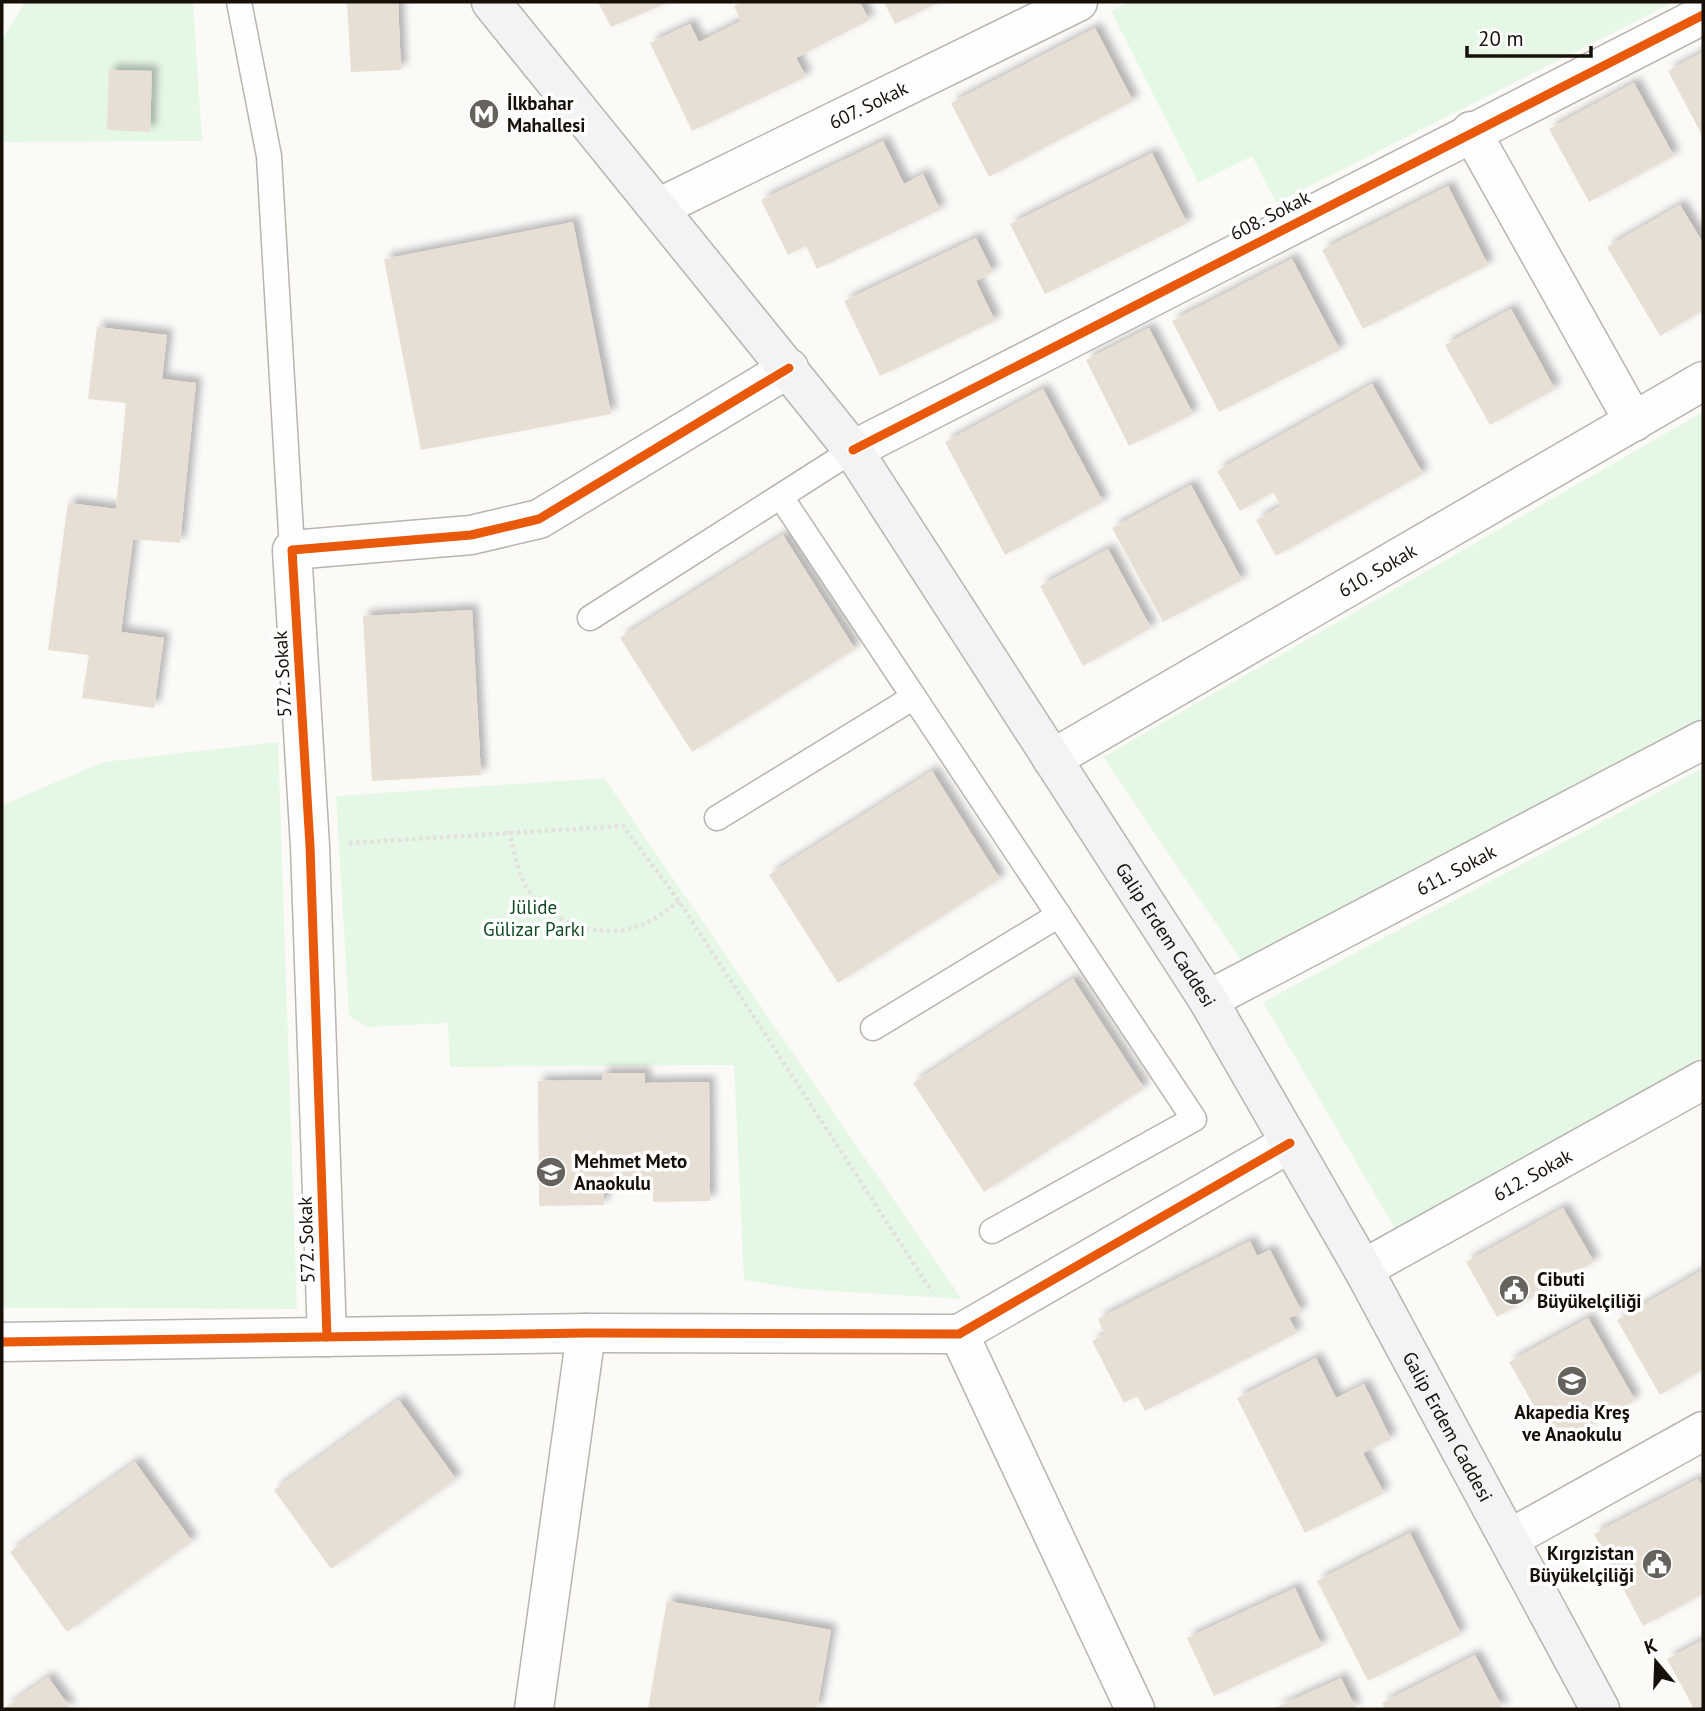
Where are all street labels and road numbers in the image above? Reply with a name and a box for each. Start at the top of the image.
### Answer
street label: 607. Sokak [825,76,911,134]
street label: 608. Sokak [1226,185,1314,245]
street label: 610. Sokak [1334,538,1421,602]
street label: 572. Sokak [268,630,296,718]
street label: 611. Sokak [1412,839,1500,901]
street label: Galip Erdem Caddesi [1110,858,1221,1011]
street label: 612. Sokak [1489,1143,1576,1206]
street label: 572. Sokak [292,1196,320,1284]
street label: Galip Erdem Caddesi [1398,1347,1498,1506]

